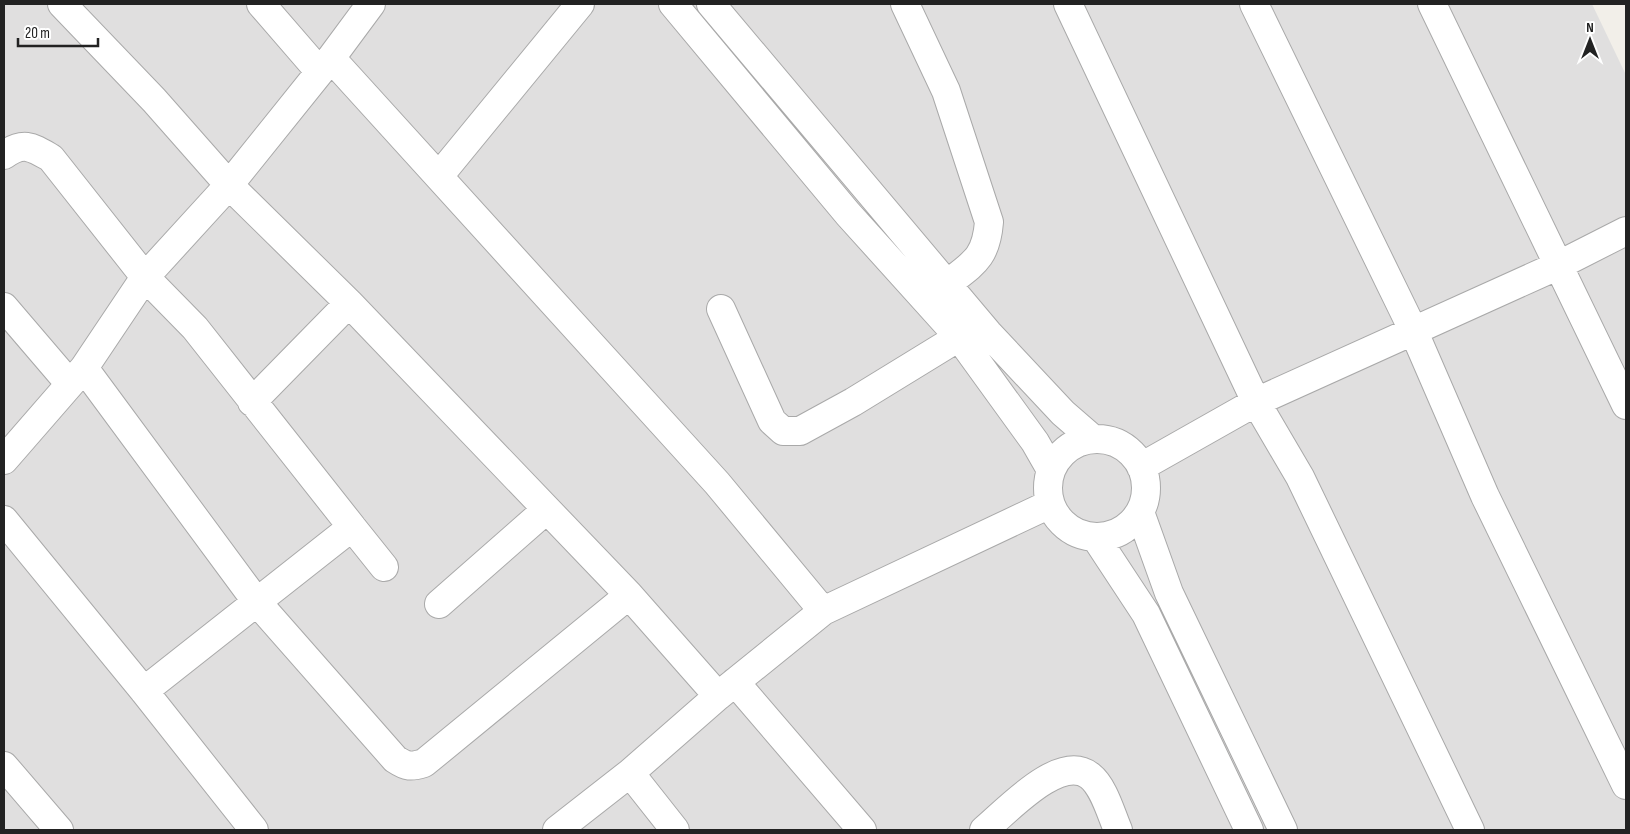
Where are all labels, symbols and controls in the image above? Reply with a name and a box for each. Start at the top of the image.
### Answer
scale bar [18,15,98,47]
north arrow [1565,15,1615,65]
text: N [1586,19,1594,36]
text: 20 m [25,24,50,43]

